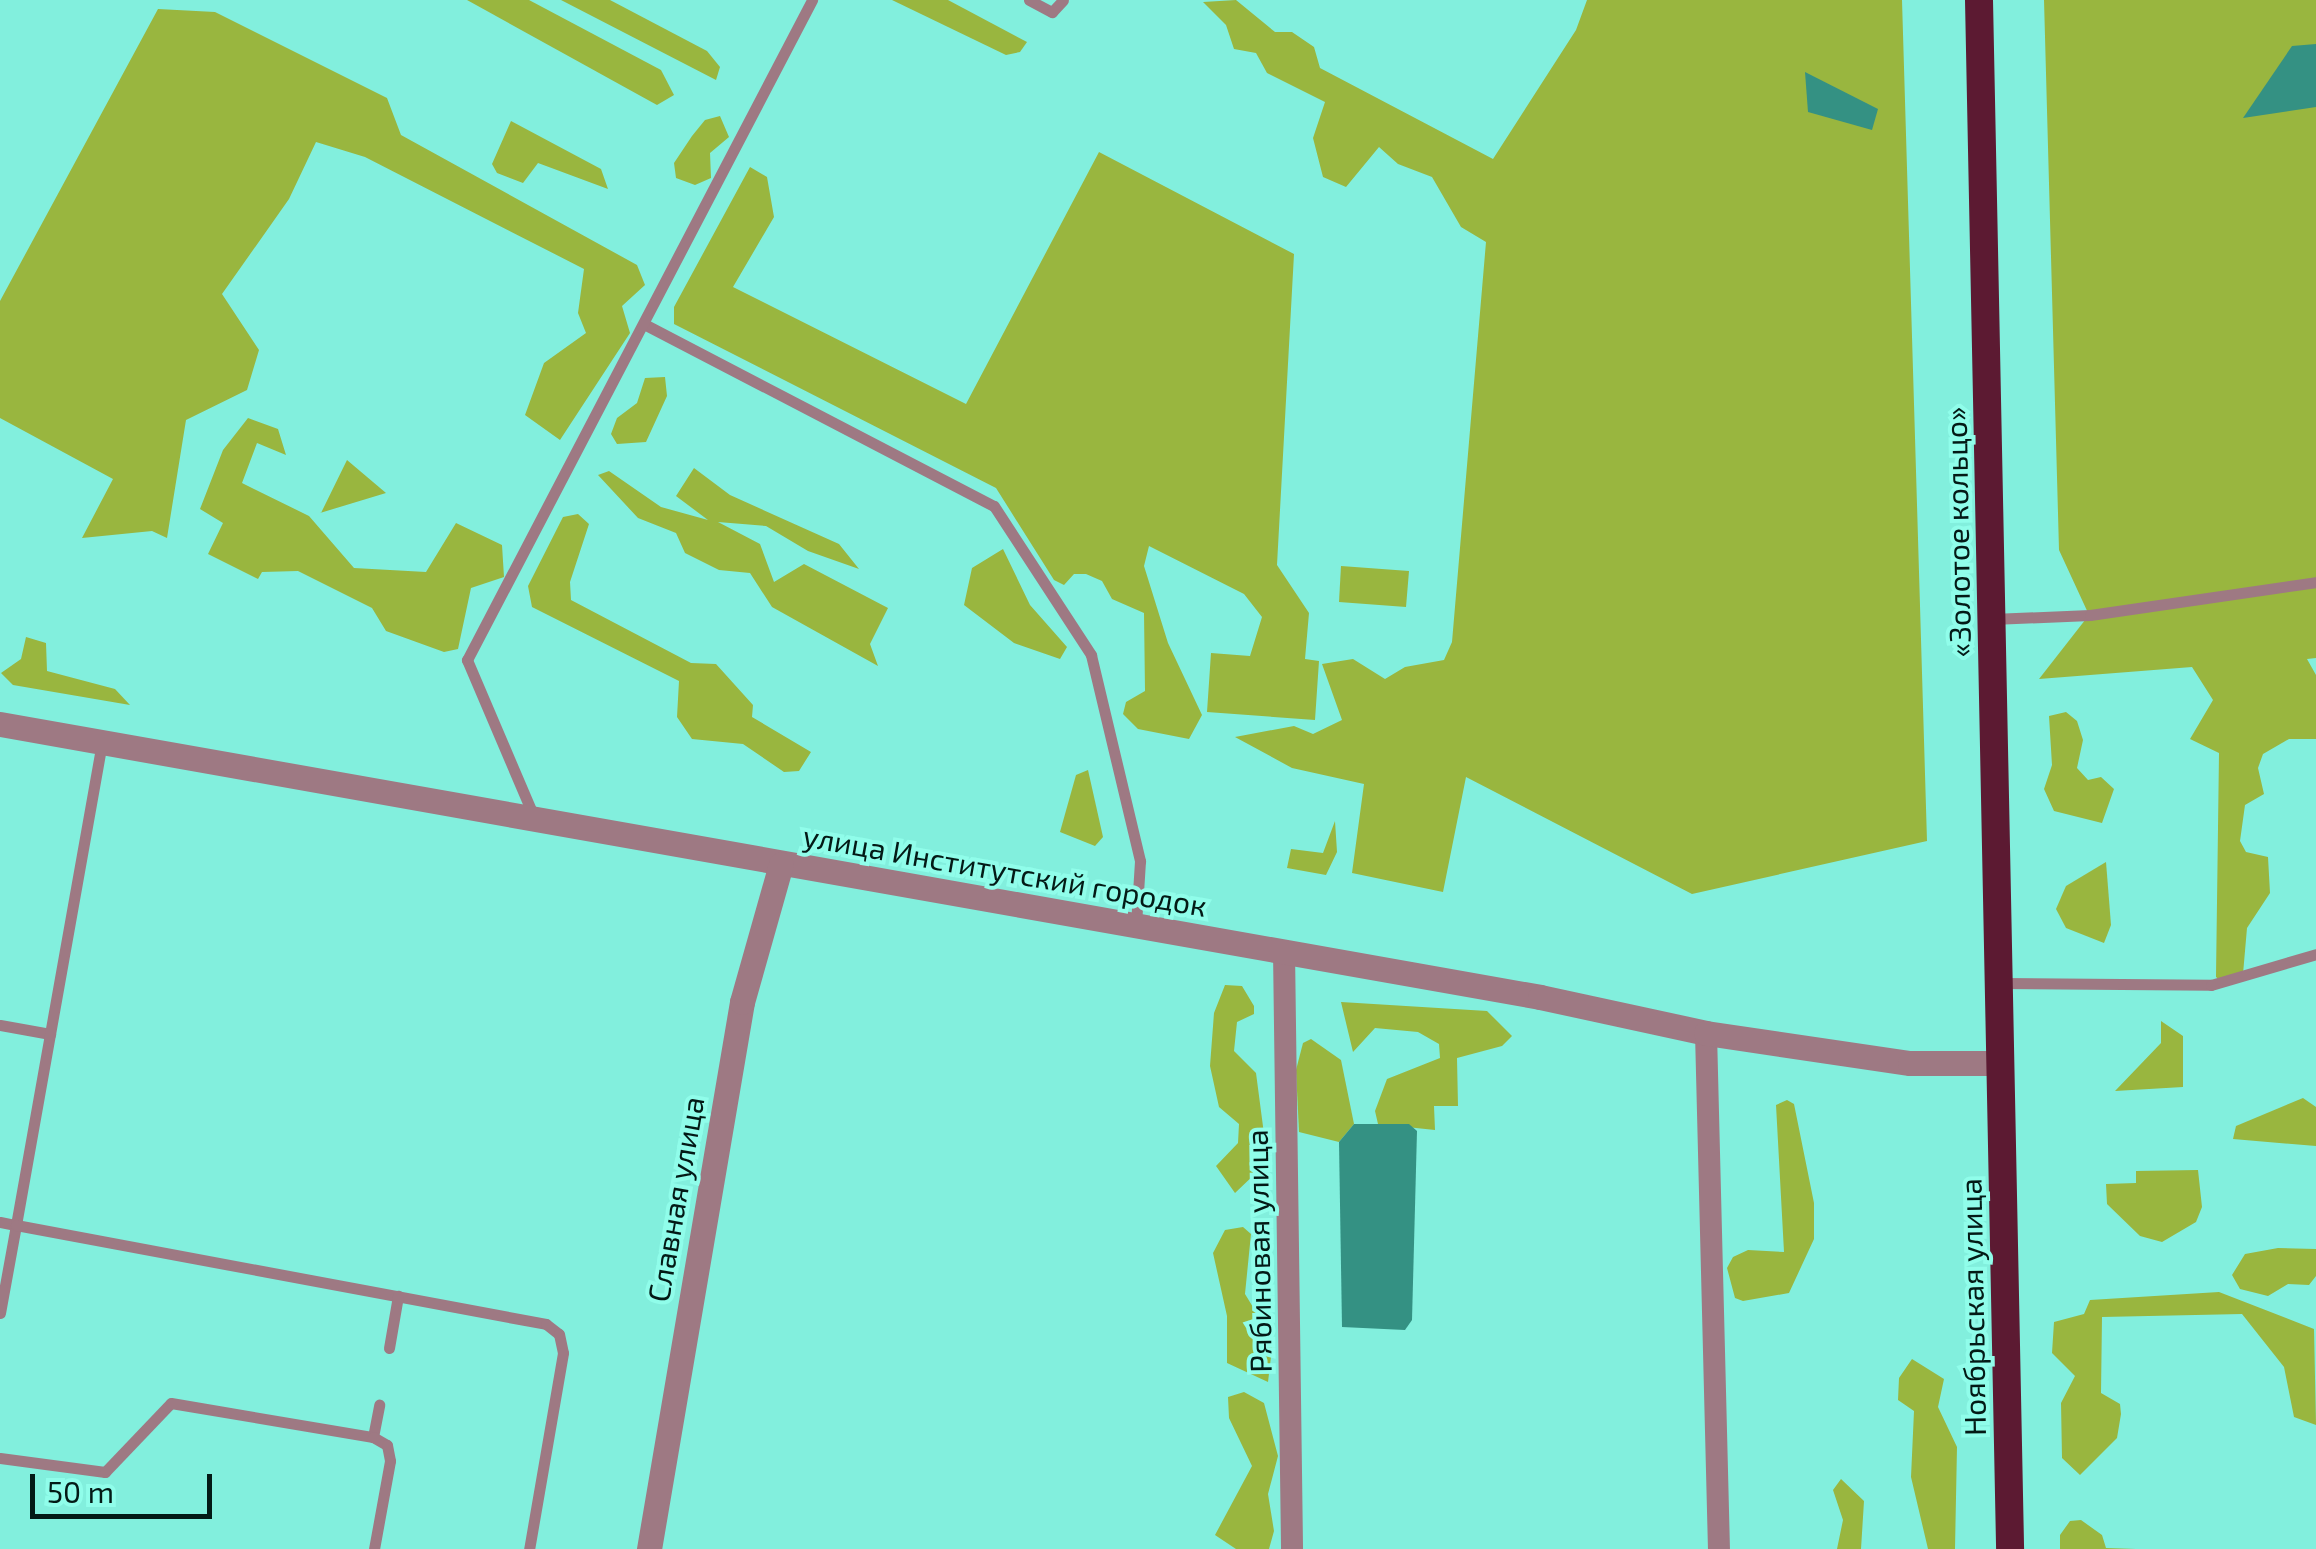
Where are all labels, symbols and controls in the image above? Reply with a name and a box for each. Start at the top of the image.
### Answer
street label: «Золотое кольцо» [1937,406,1977,658]
street label: улица Институтский городок [800,817,1210,923]
street label: Славная улица [639,1093,711,1305]
street label: Рябиновая улица [1238,1129,1278,1373]
street label: Ноябрьская улица [1952,1178,1992,1436]
scale bar [35,1454,218,1516]
text: 50 m [47,1473,114,1509]

